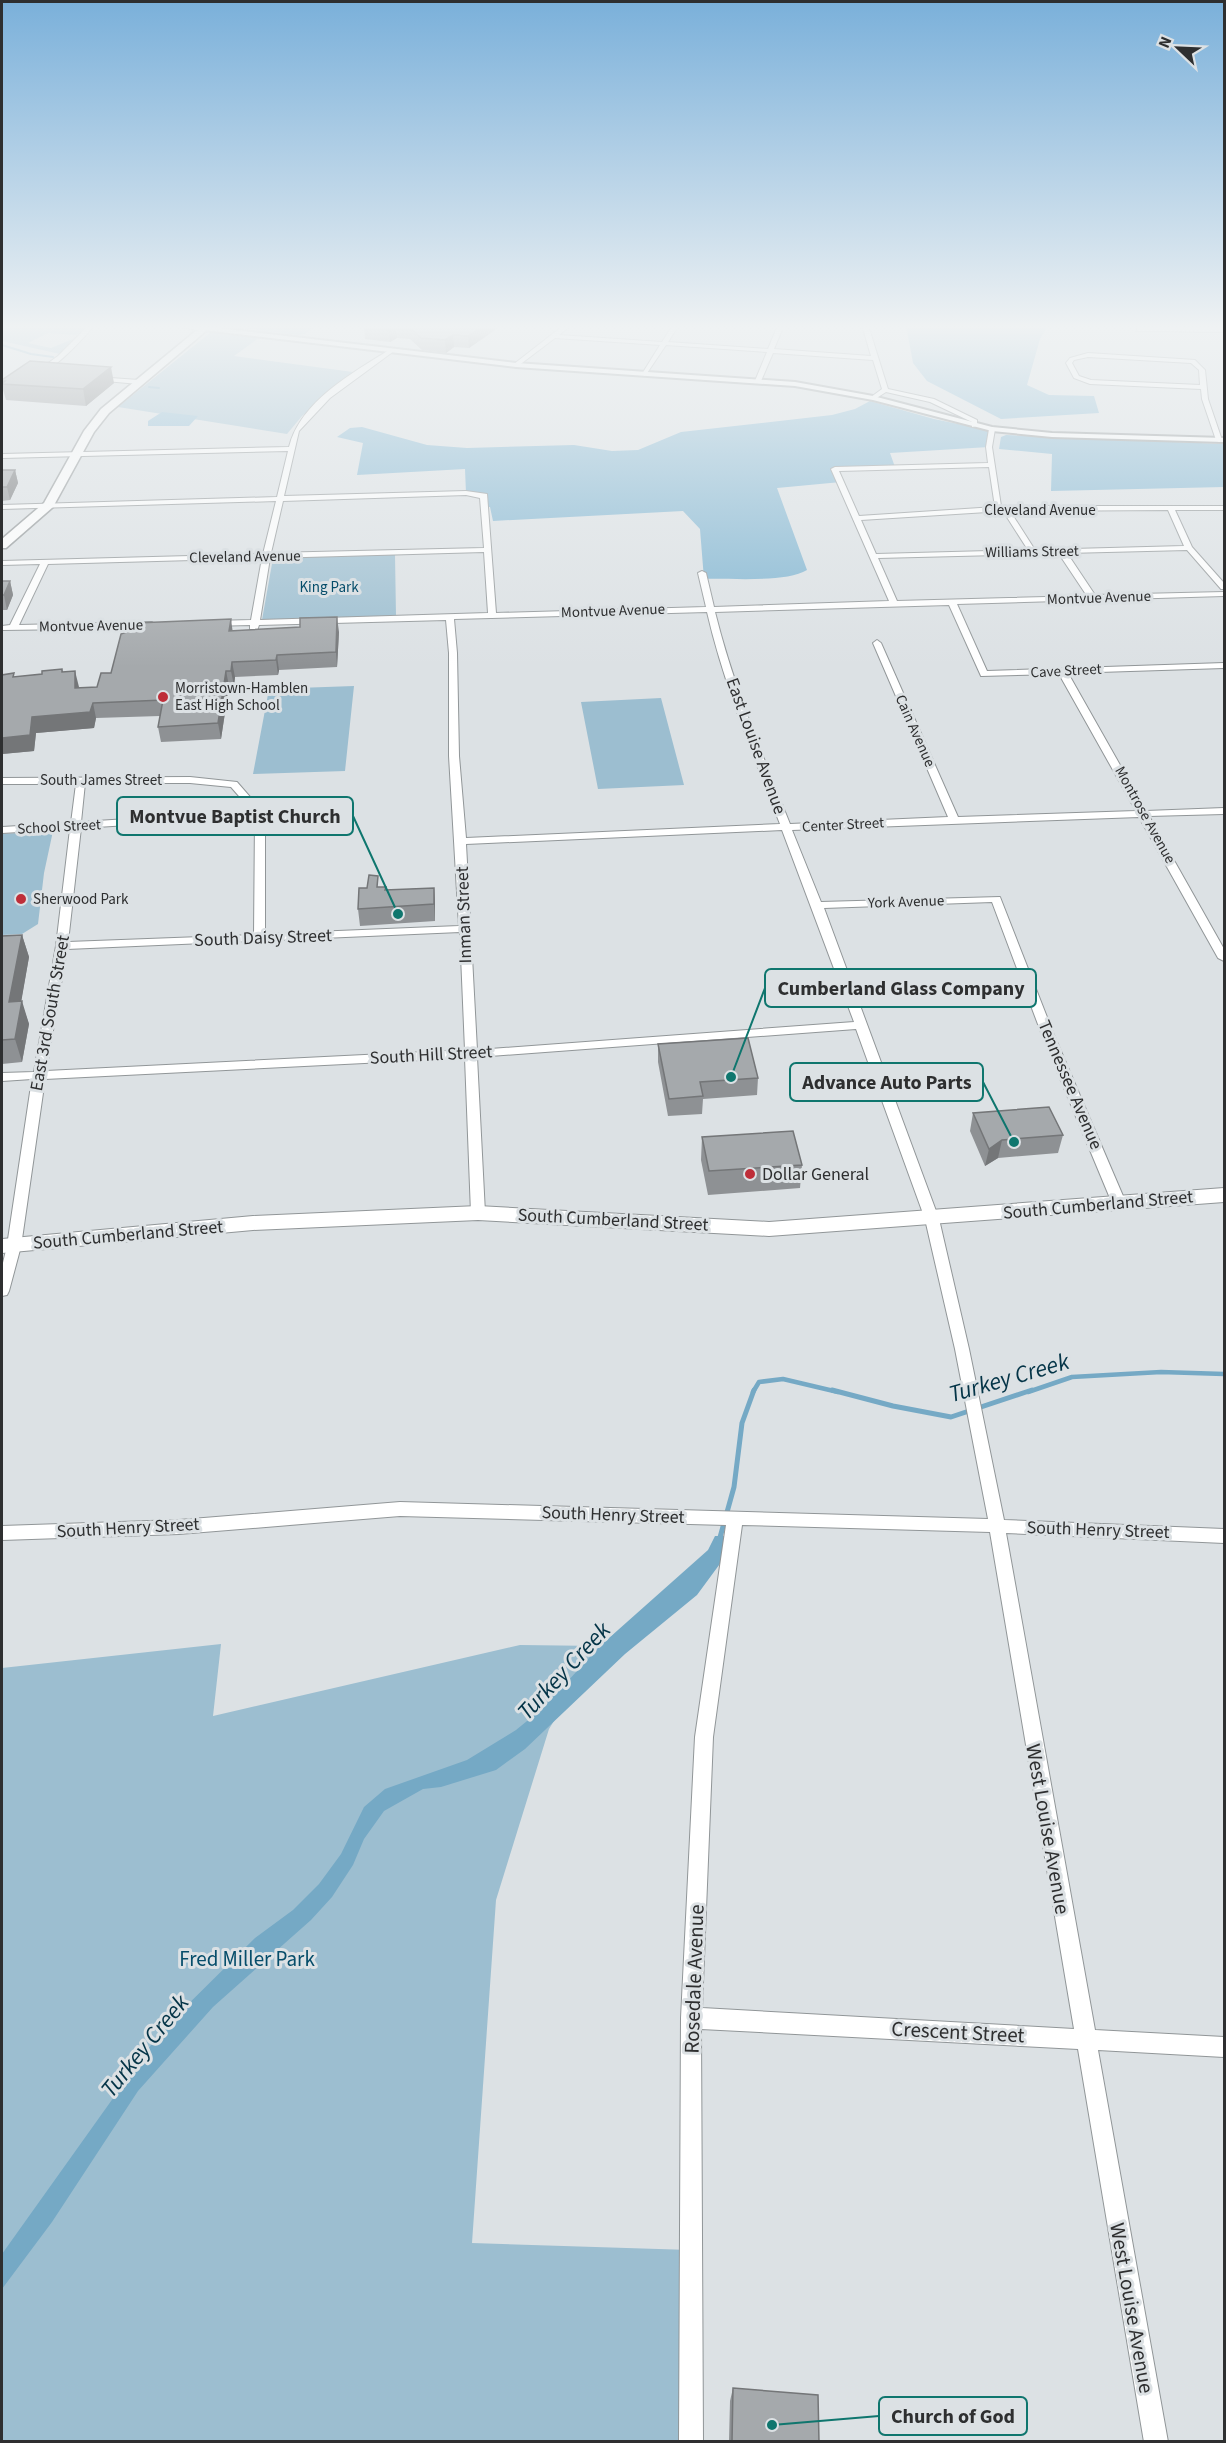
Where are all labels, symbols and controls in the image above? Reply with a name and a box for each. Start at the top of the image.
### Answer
north arrow [1148,18,1208,78]
text: N [1153,33,1177,52]
street label: Cleveland Avenue [984,500,1096,521]
street label: Williams Street [985,541,1079,563]
street label: Cleveland Avenue [189,546,301,568]
park label: King Park [299,577,359,598]
street label: Montvue Avenue [1047,586,1151,610]
street label: Montvue Avenue [561,599,665,623]
street label: Montvue Avenue [39,615,143,637]
street label: Cave Street [1030,659,1102,683]
street label: East Louise Avenue [720,674,792,818]
place label: Morristown-Hamblen East High School [175,678,308,716]
marker: Morristown-Hamblen East High School [156,690,170,704]
street label: Cain Avenue [890,691,940,771]
street label: Montrose Avenue [1110,762,1180,868]
street label: South James Street [40,770,162,791]
callout: Montvue Baptist Church [117,797,353,835]
text: Montvue Baptist Church [129,803,341,831]
street label: Center Street [801,812,885,838]
street label: School Street [17,814,101,840]
street label: Inman Street [450,866,478,964]
place label: Sherwood Park [33,889,129,910]
street label: York Avenue [866,890,945,914]
marker: Sherwood Park [14,892,28,906]
street label: South Daisy Street [194,923,332,953]
street label: East 3rd South Street [24,933,76,1093]
callout: Cumberland Glass Company [765,969,1036,1007]
text: Cumberland Glass Company [777,975,1025,1003]
street label: Tennessee Avenue [1032,1017,1108,1153]
street label: South Hill Street [369,1039,493,1071]
callout: Advance Auto Parts [790,1063,983,1101]
text: Advance Auto Parts [801,1069,972,1097]
place label: Dollar General [762,1162,869,1187]
marker: Dollar General [743,1167,757,1181]
street label: South Cumberland Street [1002,1184,1194,1226]
street label: South Cumberland Street [517,1203,709,1237]
street label: South Cumberland Street [32,1214,224,1256]
water label: Turkey Creek [945,1344,1074,1412]
street label: South Henry Street [541,1500,685,1530]
street label: South Henry Street [56,1512,200,1544]
street label: South Henry Street [1026,1515,1170,1545]
water label: Turkey Creek [509,1613,619,1728]
street label: West Louise Avenue [1018,1741,1078,1917]
street label: Rosedale Avenue [676,1904,712,2054]
park label: Fred Miller Park [179,1944,315,1974]
water label: Turkey Creek [92,1986,198,2105]
street label: Crescent Street [891,2014,1025,2050]
street label: West Louise Avenue [1102,2220,1162,2396]
callout: Church of God [879,2397,1027,2435]
text: Church of God [891,2403,1015,2431]

